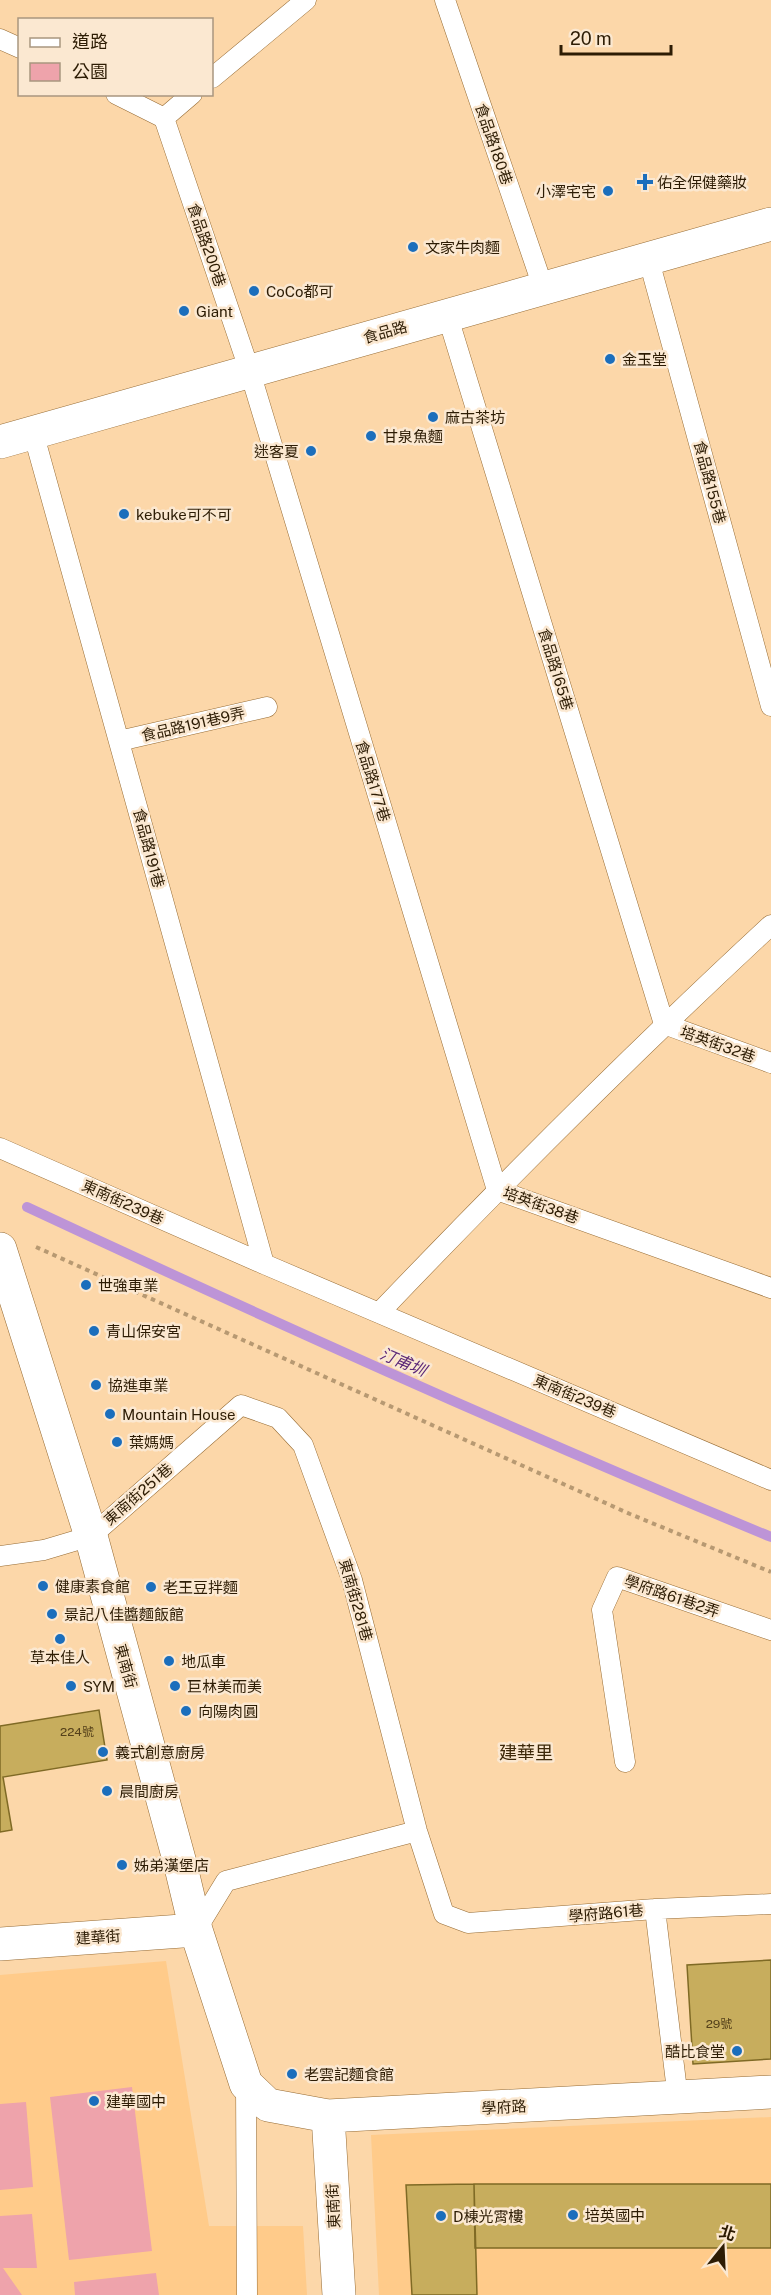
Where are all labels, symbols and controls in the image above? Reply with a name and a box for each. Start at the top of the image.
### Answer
legend [18,18,213,96]
scale bar [561,18,670,56]
text: 20 m [570,28,612,49]
text: 道路 [72,31,108,52]
text: 公園 [72,61,108,82]
street label: 食品路180巷 [472,101,516,187]
place label: 佑全保健藥妝 [657,174,747,191]
marker: 佑全保健藥妝 [638,175,652,189]
place label: 小澤宅宅 [536,183,596,200]
marker: 小澤宅宅 [601,184,615,198]
street label: 食品路200巷 [185,201,229,289]
place label: 文家牛肉麵 [425,239,500,256]
marker: 文家牛肉麵 [406,240,420,254]
place label: CoCo都可 [266,283,334,300]
marker: CoCo都可 [247,284,261,298]
place label: Giant [196,303,233,320]
marker: Giant [177,304,191,318]
street label: 食品路 [361,318,409,346]
place label: 金玉堂 [622,351,667,368]
marker: 金玉堂 [603,352,617,366]
place label: 麻古茶坊 [445,409,505,426]
marker: 麻古茶坊 [426,410,440,424]
place label: 甘泉魚麵 [383,428,443,445]
marker: 甘泉魚麵 [364,429,378,443]
street label: 食品路155巷 [691,439,729,525]
place label: 迷客夏 [254,443,299,460]
marker: 迷客夏 [304,444,318,458]
place label: kebuke可不可 [136,506,232,523]
marker: kebuke可不可 [117,507,131,521]
street label: 食品路165巷 [535,626,577,712]
street label: 食品路191巷9弄 [139,704,247,744]
street label: 食品路177巷 [353,738,393,824]
street label: 食品路191巷 [130,806,168,890]
street label: 培英街32巷 [678,1023,758,1065]
street label: 東南街239巷 [79,1176,167,1228]
street label: 培英街38巷 [501,1183,581,1227]
place label: 世強車業 [98,1277,158,1294]
marker: 世強車業 [79,1278,93,1292]
place label: 青山保安宮 [106,1323,181,1340]
marker: 青山保安宮 [87,1324,101,1338]
water label: 汀甫圳 [377,1344,431,1381]
street label: 東南街239巷 [531,1371,619,1421]
place label: 協進車業 [108,1377,168,1394]
marker: 協進車業 [89,1378,103,1392]
place label: Mountain House [122,1406,236,1423]
marker: Mountain House [103,1407,117,1421]
place label: 葉媽媽 [129,1434,174,1451]
marker: 葉媽媽 [110,1435,124,1449]
street label: 東南街251巷 [100,1460,176,1528]
street label: 東南街281巷 [336,1557,376,1643]
street label: 學府路61巷2弄 [622,1572,722,1620]
place label: 健康素食館 [55,1578,130,1595]
marker: 健康素食館 [36,1579,50,1593]
place label: 老王豆拌麵 [163,1579,238,1596]
marker: 老王豆拌麵 [144,1580,158,1594]
place label: 景記八佳醬麵飯館 [64,1606,184,1623]
marker: 景記八佳醬麵飯館 [45,1607,59,1621]
marker: 草本佳人 [53,1632,67,1646]
street label: 東南街 [112,1642,140,1690]
place label: 草本佳人 [30,1649,90,1666]
place label: 地瓜車 [181,1653,226,1670]
marker: 地瓜車 [162,1654,176,1668]
place label: SYM [83,1678,115,1695]
place label: 巨林美而美 [187,1678,262,1695]
marker: SYM [64,1679,78,1693]
marker: 巨林美而美 [168,1679,182,1693]
place label: 向陽肉圓 [198,1703,258,1720]
marker: 向陽肉圓 [179,1704,193,1718]
house number: 224號 [60,1725,94,1739]
district label: 建華里 [499,1742,553,1763]
place label: 義式創意廚房 [115,1744,205,1761]
marker: 義式創意廚房 [96,1745,110,1759]
place label: 晨間廚房 [119,1783,179,1800]
marker: 晨間廚房 [100,1784,114,1798]
place label: 姊弟漢堡店 [134,1857,209,1874]
marker: 姊弟漢堡店 [115,1858,129,1872]
street label: 學府路61巷 [568,1901,644,1925]
street label: 建華街 [75,1927,121,1947]
house number: 29號 [706,2017,732,2031]
place label: 酷比食堂 [665,2043,725,2060]
marker: 酷比食堂 [730,2044,744,2058]
place label: 老雲記麵食館 [304,2066,394,2083]
marker: 老雲記麵食館 [285,2067,299,2081]
place label: 建華國中 [106,2093,166,2110]
marker: 建華國中 [87,2094,101,2108]
street label: 學府路 [481,2097,527,2117]
street label: 東南街 [323,2183,343,2229]
place label: 培英國中 [585,2207,645,2224]
place label: D棟光霄樓 [453,2208,523,2225]
marker: 培英國中 [566,2208,580,2222]
marker: D棟光霄樓 [434,2209,448,2223]
north arrow [693,2217,753,2277]
text: 北 [717,2222,738,2245]

